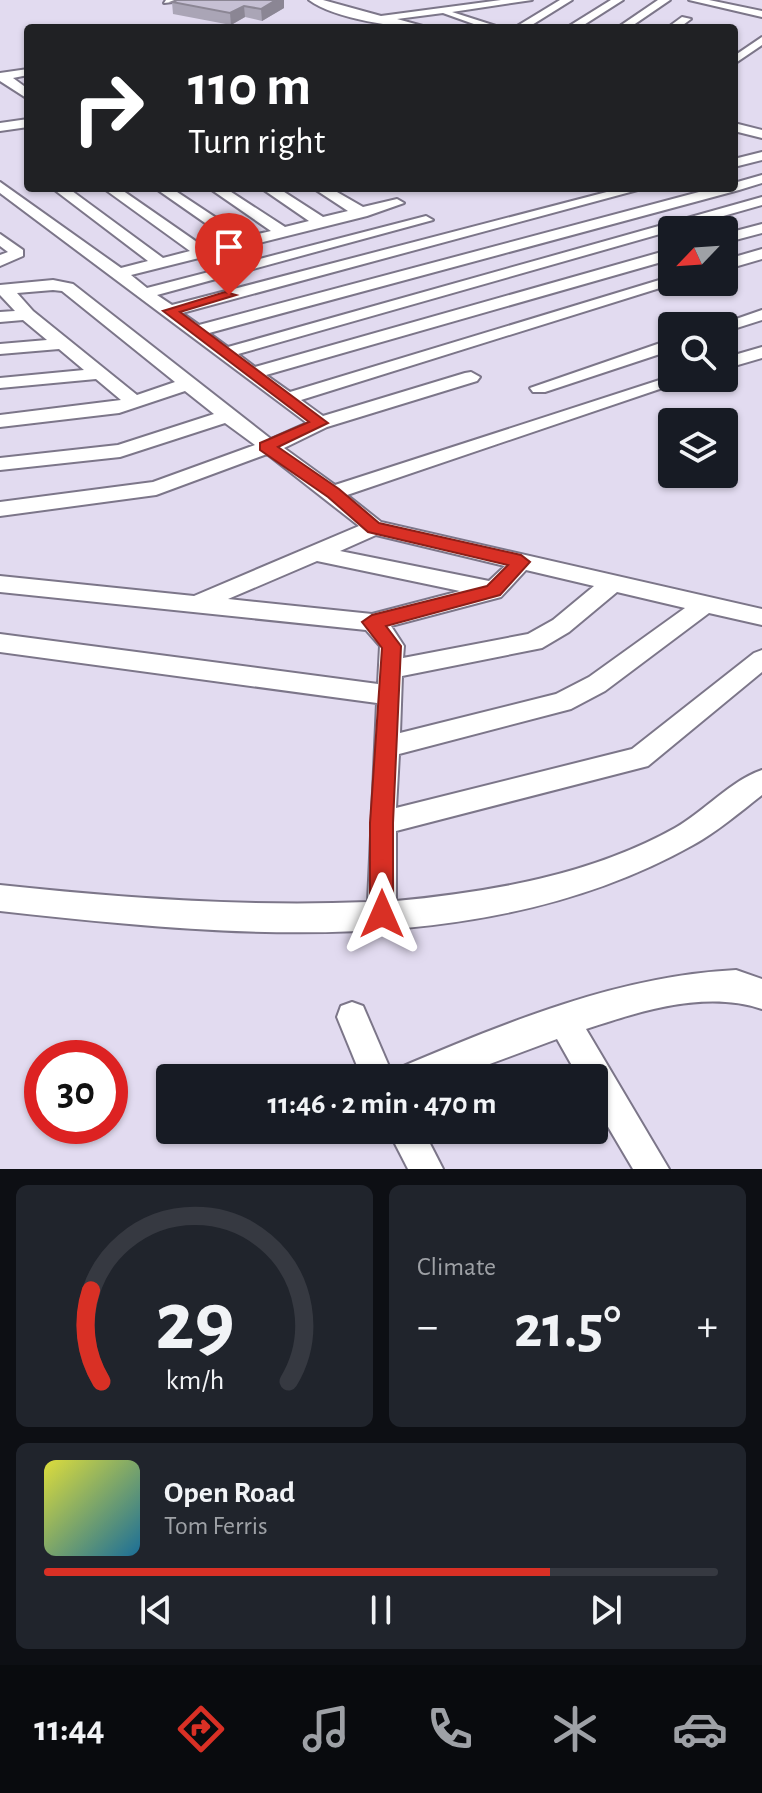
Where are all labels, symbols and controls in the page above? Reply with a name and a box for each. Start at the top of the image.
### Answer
icon: right [56,56,160,160]
text: 110 m [188,59,311,115]
text: Turn right [188,124,325,160]
pin [195,213,263,295]
north arrow [658,216,738,296]
map controls [658,216,738,488]
icon: arrive [207,225,251,269]
button: search [658,312,738,392]
button: layers [658,408,738,488]
position arrow [340,872,424,956]
speed limit sign: 30 [24,1040,128,1144]
text: 11:46 · 2 min · 470 m [268,1089,496,1119]
text: Climate [417,1254,496,1280]
text: 29 [155,1281,234,1365]
text: 21.5° [514,1298,621,1358]
text: − [417,1305,438,1349]
text: + [697,1305,718,1349]
text: km/h [165,1366,224,1395]
text: Open Road [164,1478,295,1508]
text: Tom Ferris [164,1513,268,1539]
icon: previous [134,1588,178,1632]
icon: pause [359,1588,403,1632]
icon: next [584,1588,628,1632]
icon: directions [173,1701,229,1757]
icon: music [298,1701,354,1757]
icon: phone [422,1701,478,1757]
icon: climate [547,1701,603,1757]
icon: car [672,1701,728,1757]
text: 11:44 [34,1711,105,1747]

